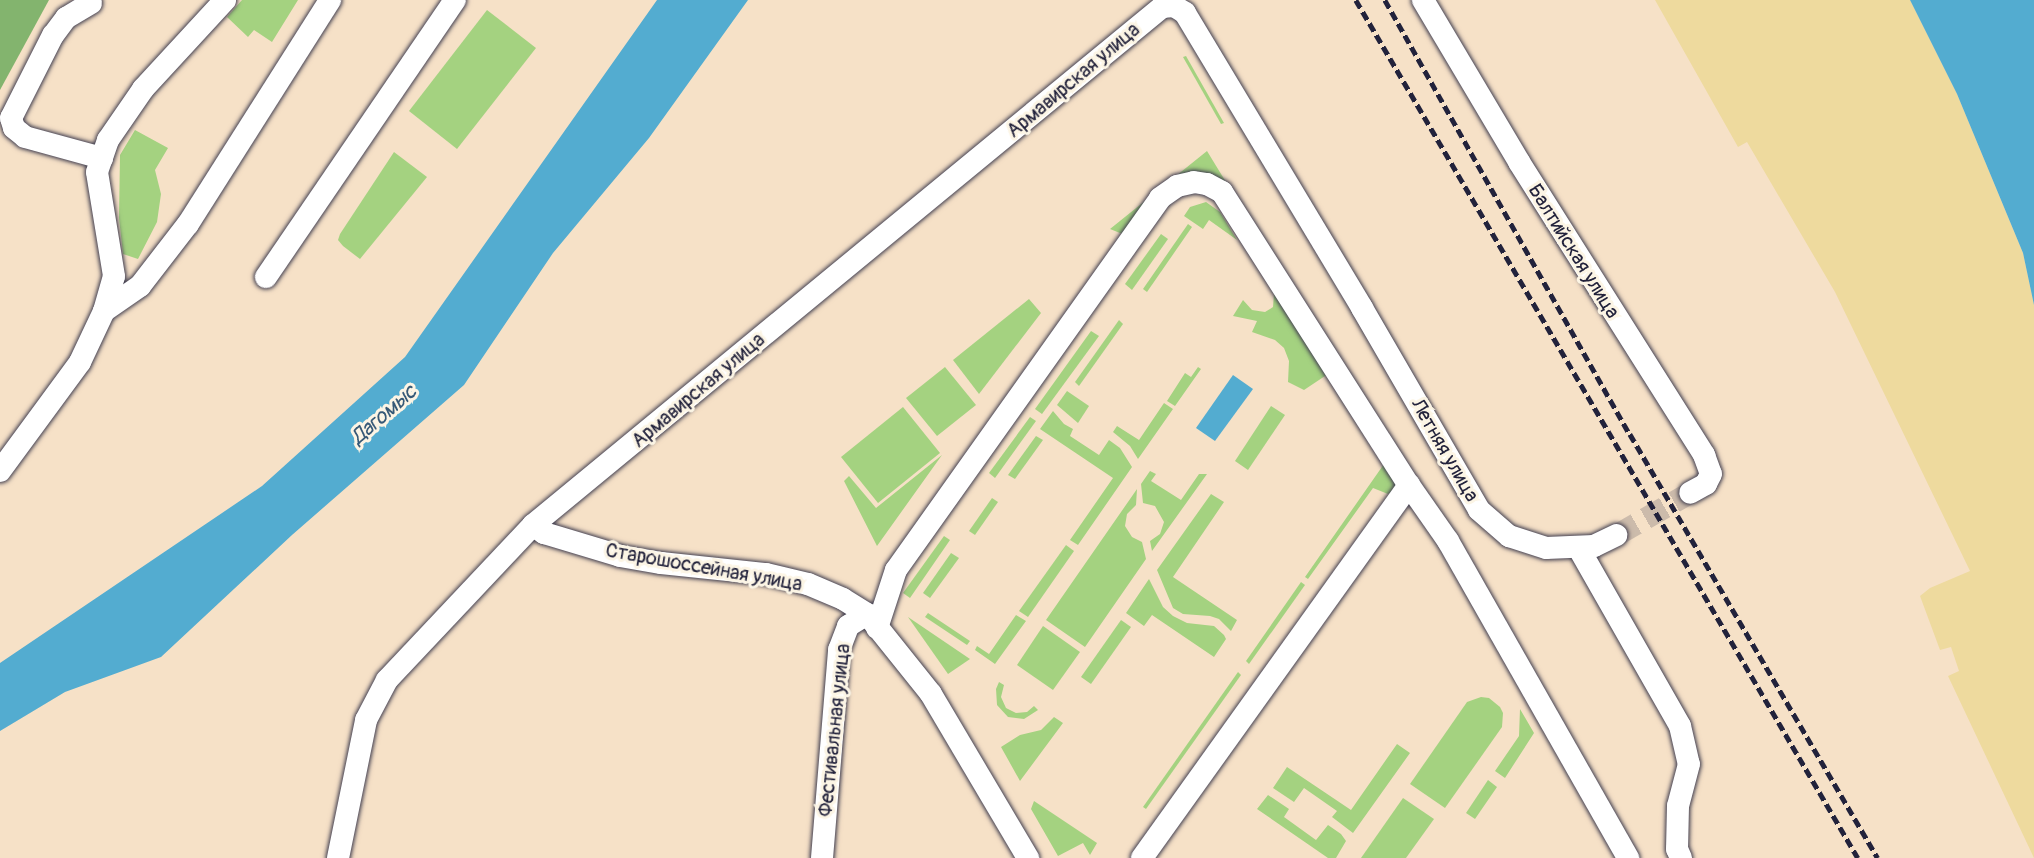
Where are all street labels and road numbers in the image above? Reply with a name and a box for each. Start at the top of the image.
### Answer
street label: Армавирская улица [1002,17,1144,143]
street label: Балтийская улица [1523,179,1625,323]
street label: Армавирская улица [627,327,769,453]
street label: Летняя улица [1406,394,1484,506]
street label: Старошоссейная улица [604,538,804,596]
street label: Фестивальная улица [813,642,855,818]

